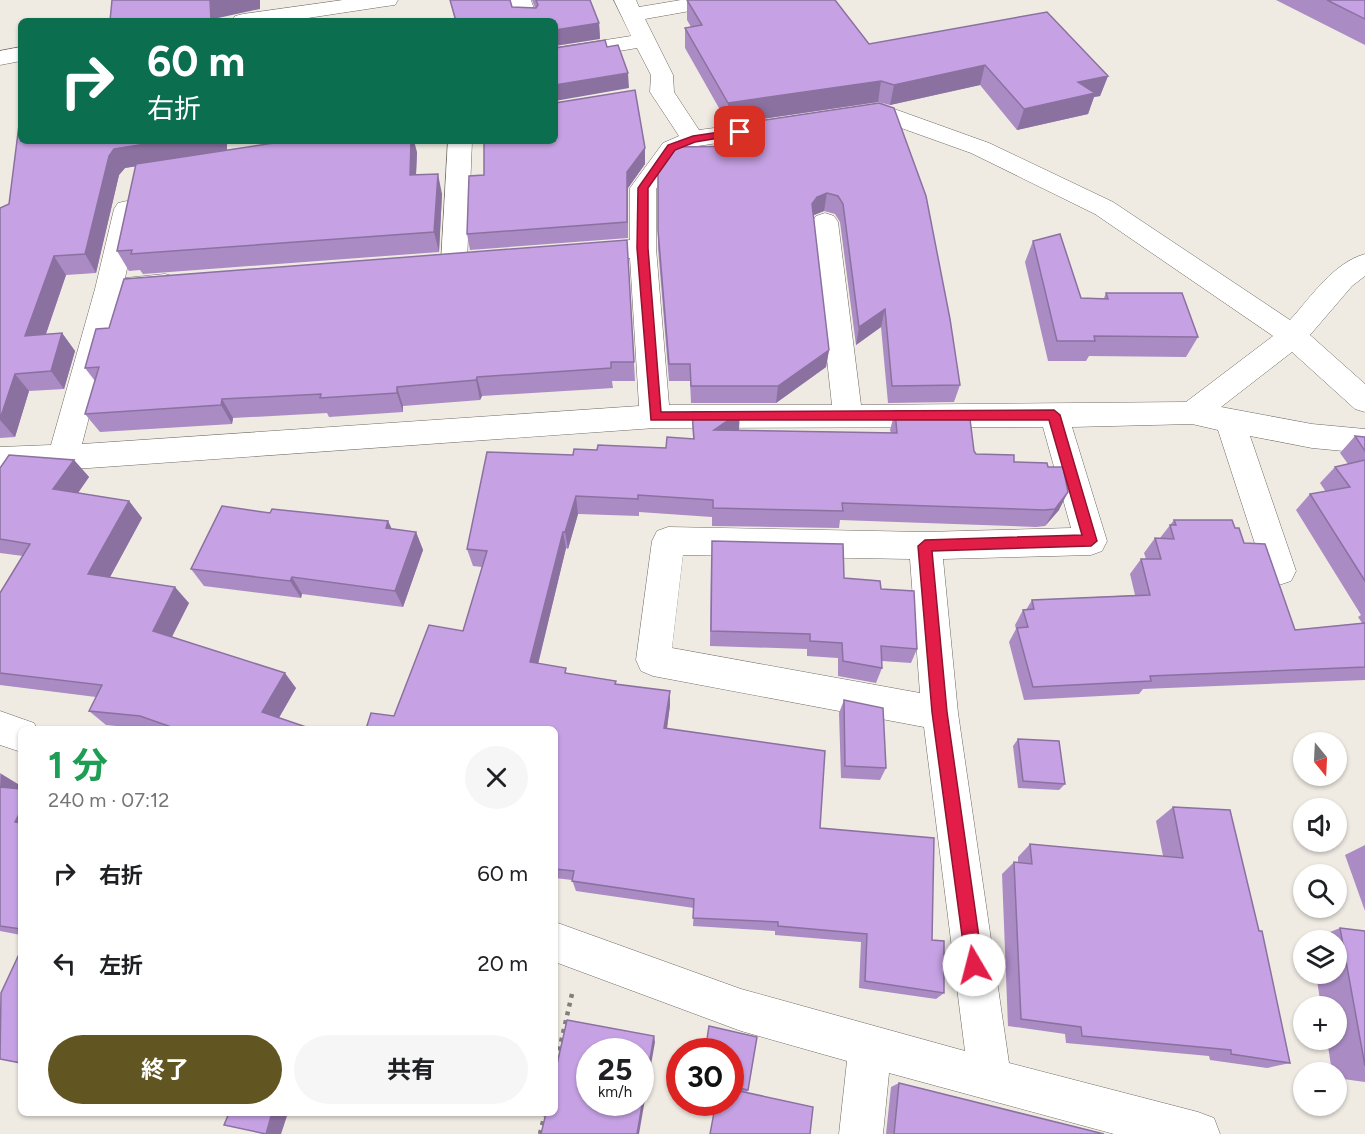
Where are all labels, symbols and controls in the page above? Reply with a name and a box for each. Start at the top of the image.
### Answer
text: 60 m [147,36,245,87]
icon: right [48,42,126,120]
text: 右折 [147,92,201,125]
pin [714,106,765,157]
icon: arrive [723,115,756,148]
north arrow [1293,732,1347,786]
map controls [1293,732,1347,1116]
text: 1 分 [48,744,108,787]
button: close [465,746,528,809]
text: 240 m · 07:12 [48,788,169,812]
button: sound [1293,798,1347,852]
icon: right [48,857,81,890]
text: 60 m [477,860,528,887]
text: 右折 [99,862,143,889]
button: search [1293,864,1347,918]
button: layers [1293,930,1347,984]
position arrow [942,933,1006,997]
icon: left [48,947,81,980]
text: 20 m [477,950,528,977]
text: 左折 [99,952,143,979]
button: + [1293,996,1347,1050]
button: 終了 [48,1035,282,1104]
button: 共有 [294,1035,528,1104]
speed limit sign: 30 [666,1038,744,1116]
text: 25 [598,1051,632,1088]
button: − [1293,1062,1347,1116]
text: km/h [598,1083,632,1101]

